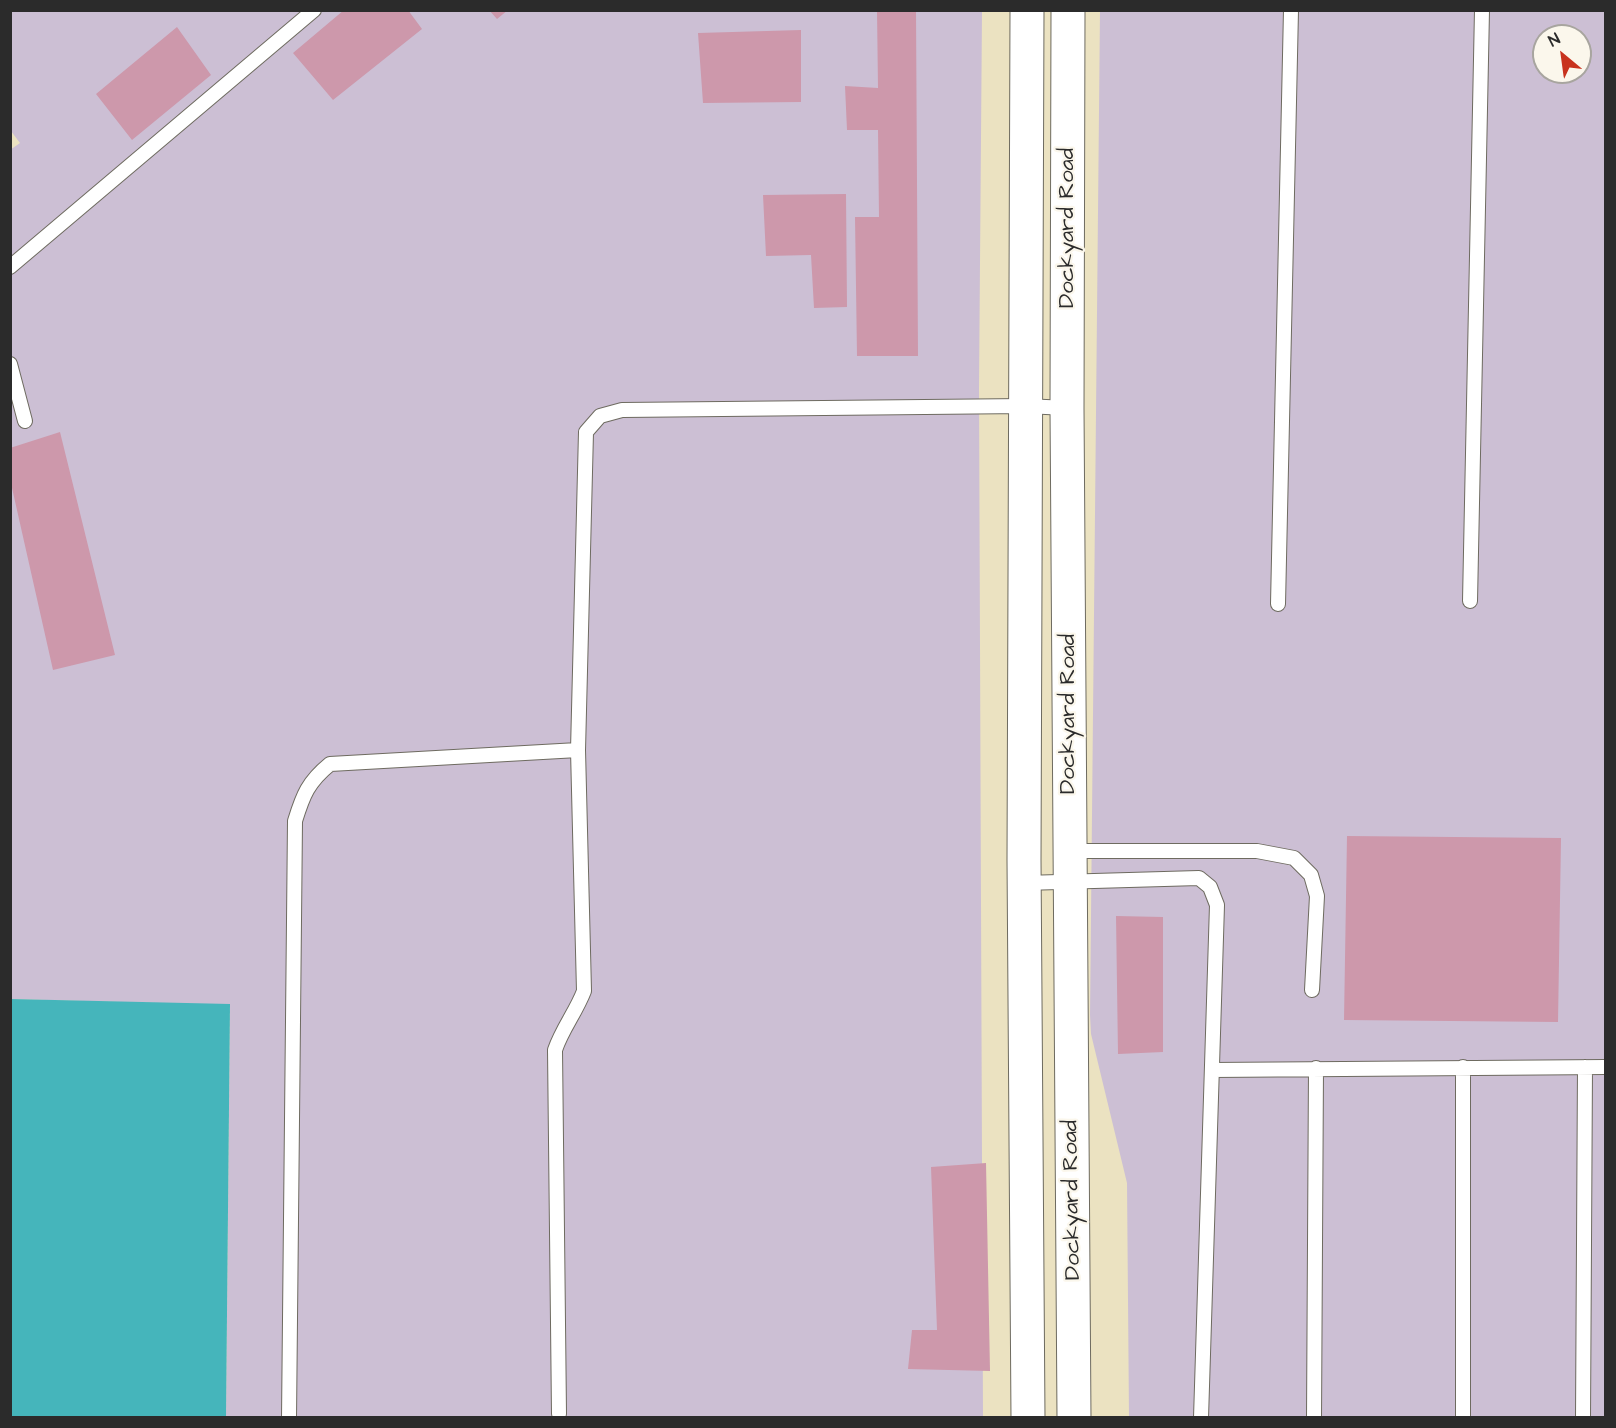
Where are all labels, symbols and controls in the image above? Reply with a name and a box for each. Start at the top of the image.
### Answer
north arrow [1532,24,1592,84]
text: N [1545,28,1564,52]
street label: Dockyard Road [1055,148,1081,308]
street label: Dockyard Road [1056,634,1082,794]
street label: Dockyard Road [1058,1120,1088,1280]

